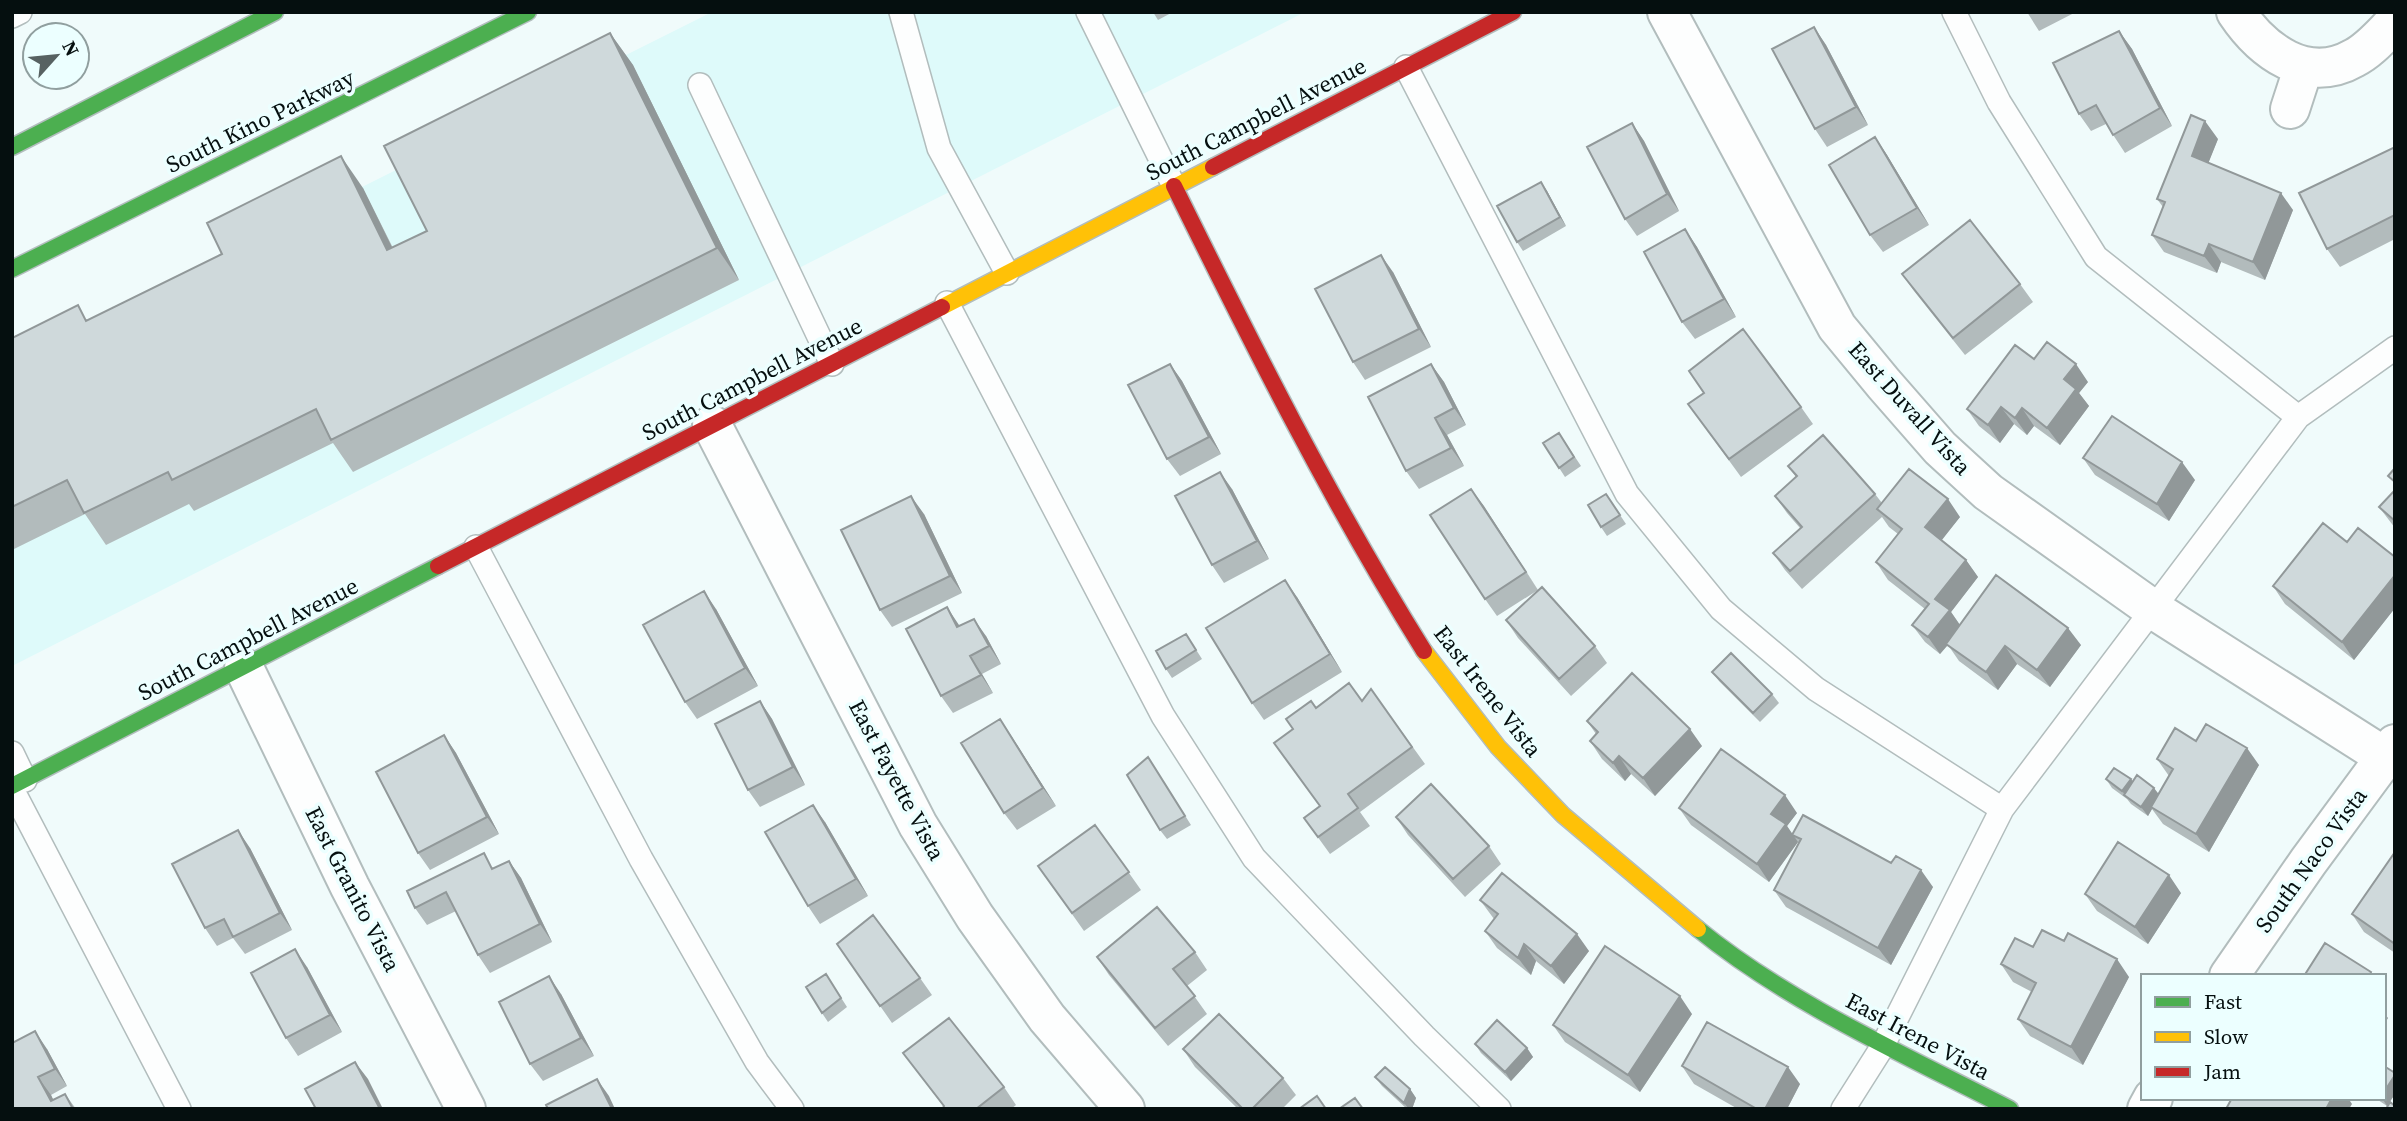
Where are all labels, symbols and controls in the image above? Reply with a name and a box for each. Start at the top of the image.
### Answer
north arrow [21,21,91,91]
text: N [56,36,86,60]
street label: South Campbell Avenue [1140,50,1372,188]
street label: South Kino Parkway [160,61,360,181]
street label: South Campbell Avenue [636,310,868,448]
street label: East Duvall Vista [1841,334,1979,482]
street label: South Campbell Avenue [132,570,364,708]
street label: East Irene Vista [1426,618,1550,764]
street label: East Fayette Vista [841,694,953,866]
street label: South Naco Vista [2248,781,2375,939]
street label: East Granito Vista [298,801,409,977]
legend [2141,974,2386,1100]
street label: East Irene Vista [1840,984,1996,1088]
text: Fast [2204,987,2242,1016]
text: Slow [2204,1022,2248,1051]
text: Jam [2203,1057,2241,1086]

